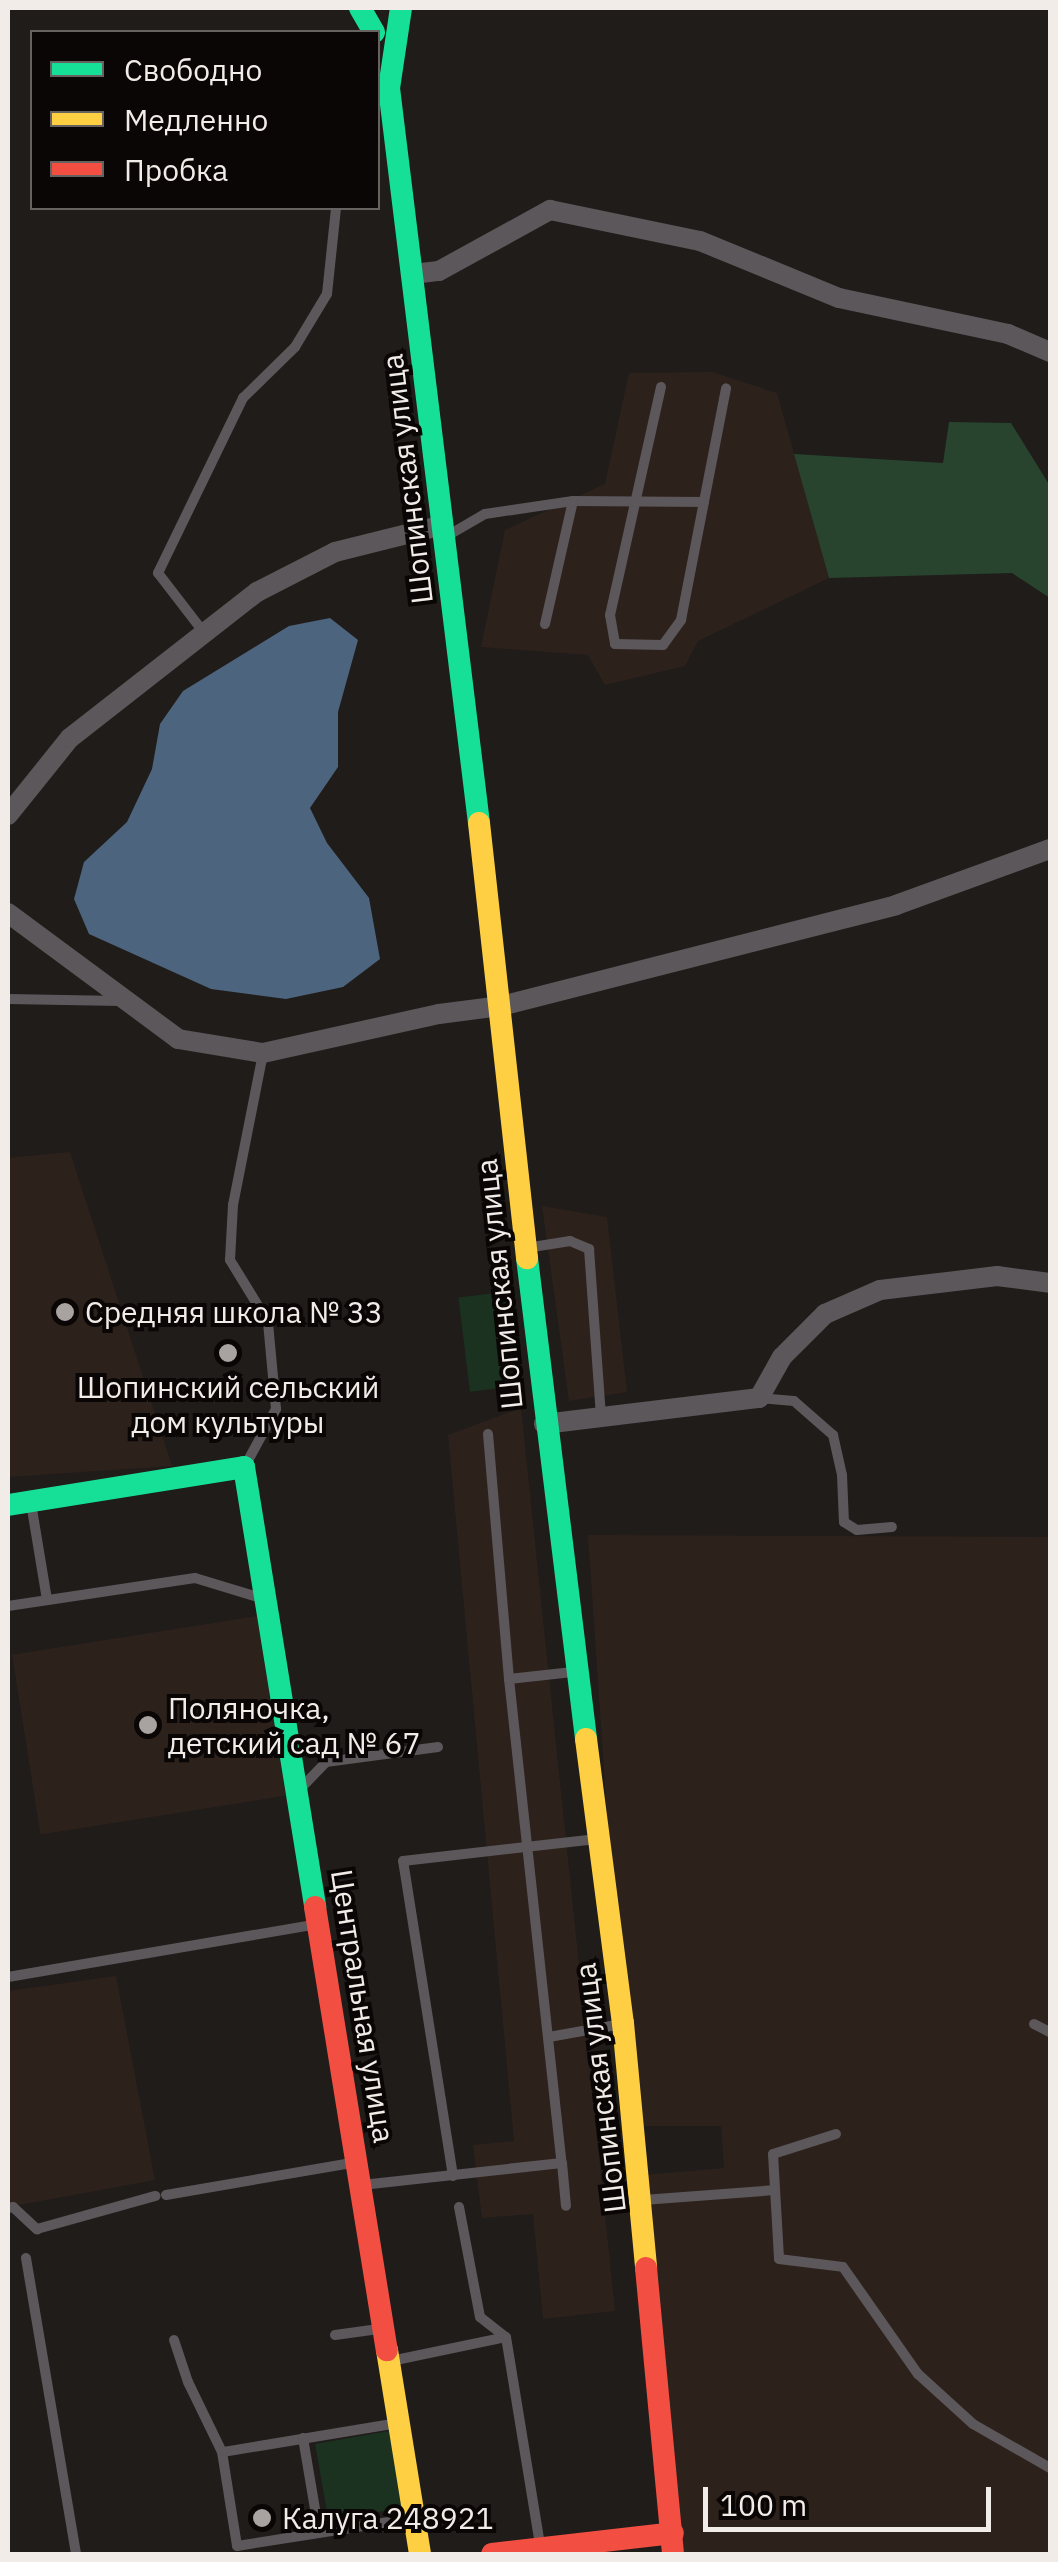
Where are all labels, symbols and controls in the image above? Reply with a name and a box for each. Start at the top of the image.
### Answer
legend [30,30,380,210]
text: Свободно [124,50,262,89]
text: Медленно [124,100,268,139]
text: Пробка [124,150,228,189]
street label: Шопинская улица [374,352,440,606]
street label: Шопинская улица [468,1157,530,1411]
place label: Средняя школа № 33 [85,1294,383,1330]
marker: Средняя школа № 33 [54,1301,76,1323]
marker: Шопинский сельский дом культуры [217,1342,239,1364]
place label: Шопинский сельский дом культуры [77,1369,379,1440]
place label: Поляночка, детский сад № 67 [168,1690,420,1760]
marker: Поляночка, детский сад № 67 [137,1714,159,1736]
street label: Центральная улица [324,1867,402,2145]
street label: Шопинская улица [567,1961,633,2215]
scale bar [708,2467,996,2529]
text: 100 m [720,2485,807,2524]
place label: Калуга 248921 [282,2500,494,2536]
marker: Калуга 248921 [251,2507,273,2529]

